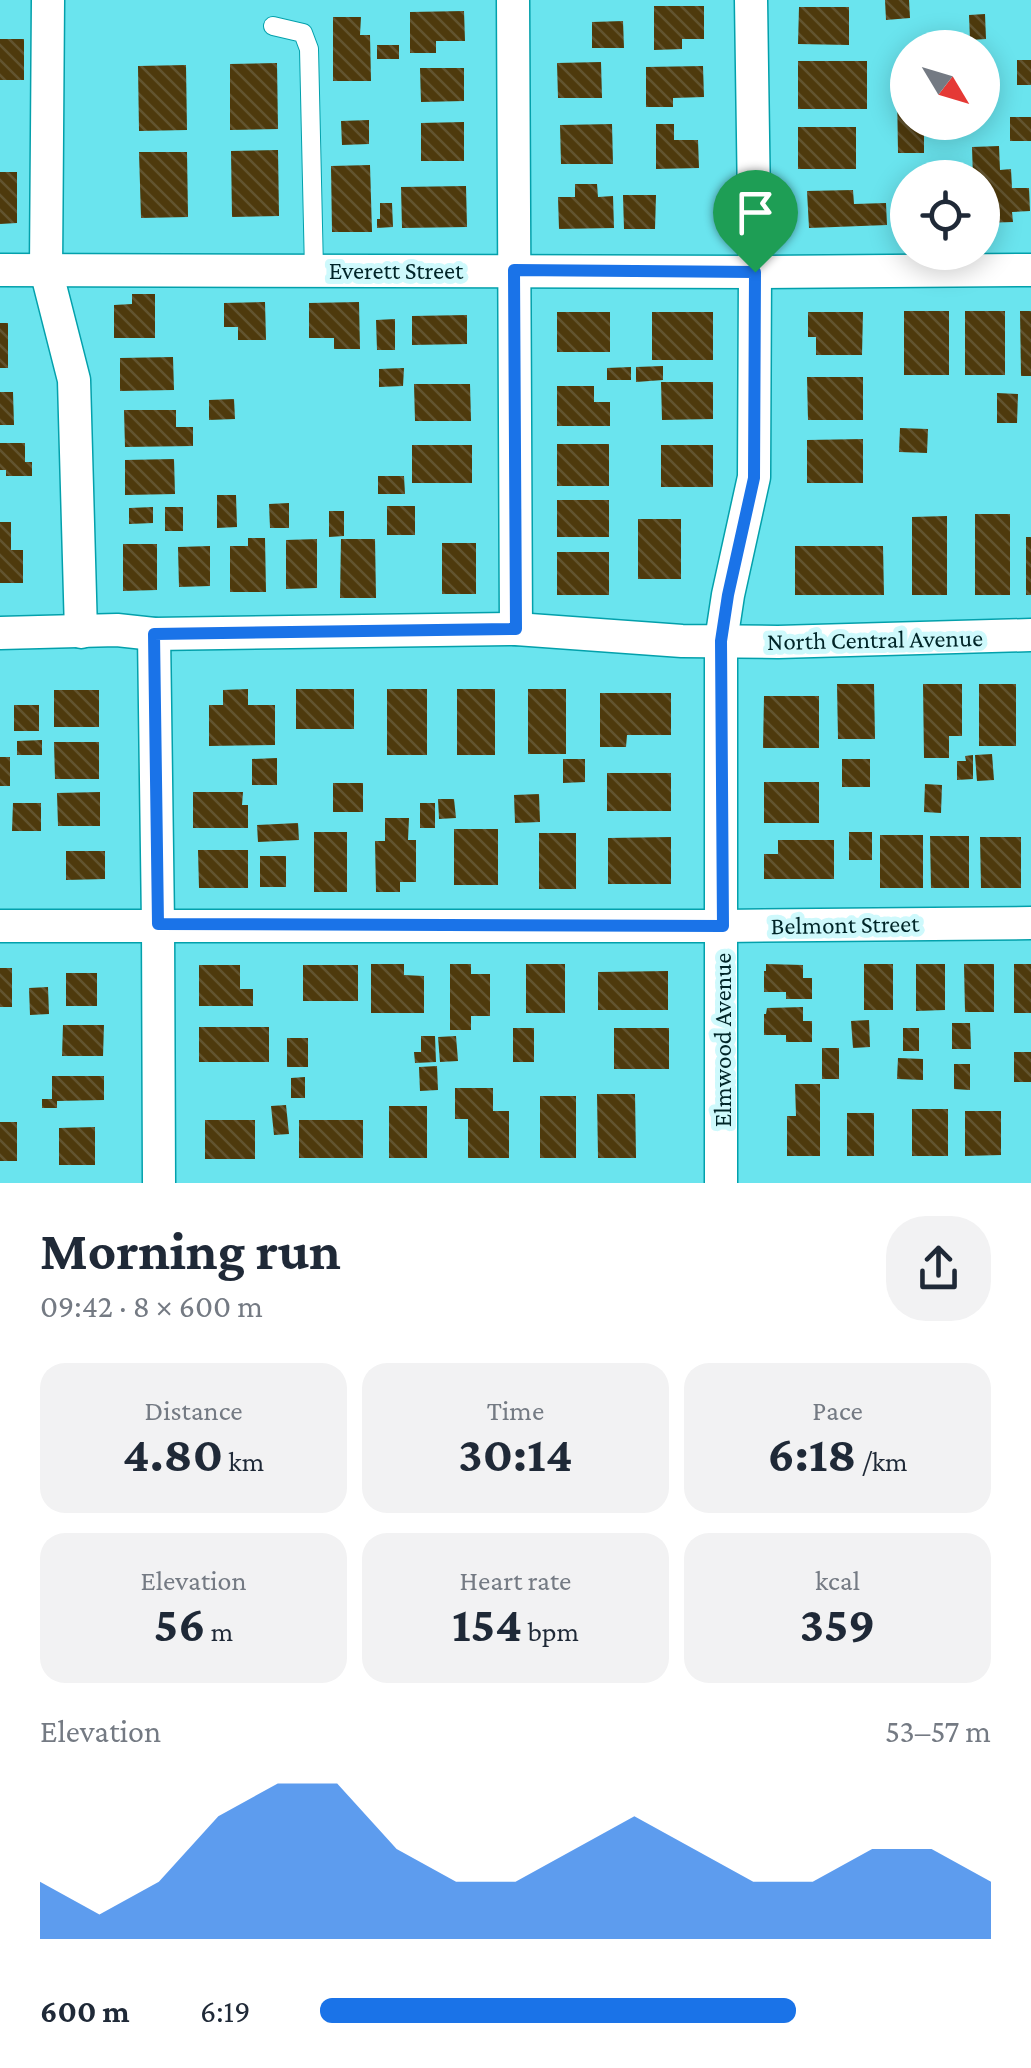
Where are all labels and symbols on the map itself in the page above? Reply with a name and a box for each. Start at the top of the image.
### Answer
north arrow [890,30,1000,140]
pin [713,170,798,273]
street label: Everett Street [329,257,464,284]
street label: North Central Avenue [767,624,983,655]
street label: Belmont Street [770,910,920,939]
street label: Elmwood Avenue [709,953,736,1127]

